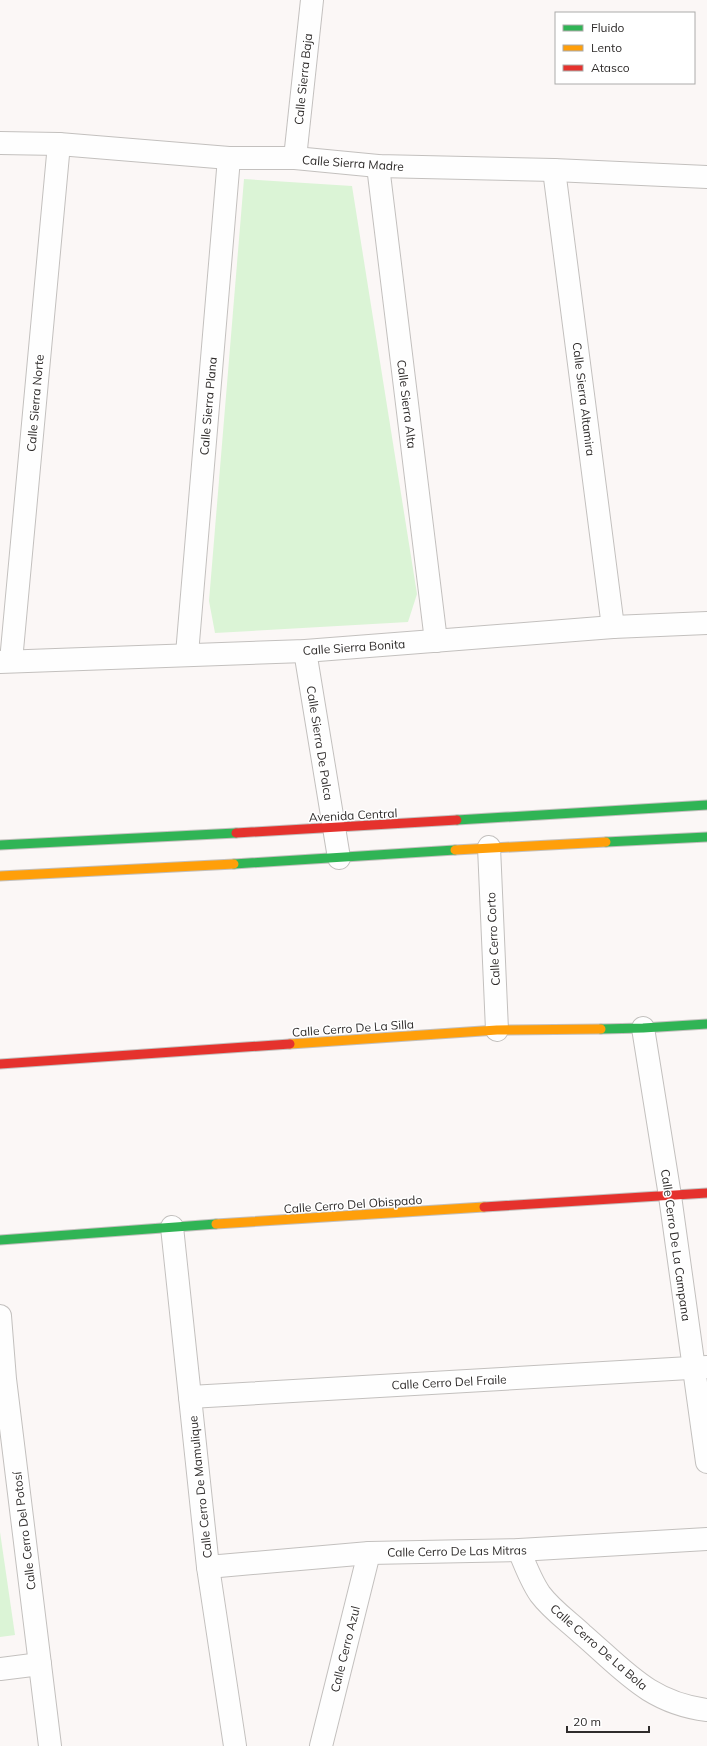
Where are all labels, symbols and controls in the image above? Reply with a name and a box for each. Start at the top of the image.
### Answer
legend [555,12,695,84]
text: Fluido [591,20,625,35]
street label: Calle Sierra Baja [291,33,315,125]
text: Lento [591,40,622,55]
text: Atasco [591,60,630,75]
street label: Calle Sierra Madre [302,152,404,174]
street label: Calle Sierra Altamira [570,341,598,457]
street label: Calle Sierra Norte [23,354,47,452]
street label: Calle Sierra Plana [196,356,220,456]
street label: Calle Sierra Alta [394,359,420,449]
street label: Calle Sierra Bonita [302,636,406,658]
street label: Calle Sierra De Palca [304,685,336,801]
street label: Avenida Central [308,805,398,825]
street label: Calle Cerro Corto [483,892,503,986]
street label: Calle Cerro De La Silla [291,1016,415,1040]
street label: Calle Cerro De La Campana [658,1168,694,1322]
street label: Calle Cerro Del Obispado [283,1192,423,1216]
street label: Calle Cerro Del Fraile [391,1371,507,1393]
street label: Calle Cerro De Mamulique [185,1415,215,1559]
street label: Calle Cerro Del Potosí [9,1470,39,1591]
street label: Calle Cerro De Las Mitras [387,1542,527,1560]
street label: Calle Cerro De La Bola [547,1601,651,1693]
street label: Calle Cerro Azul [327,1604,363,1694]
scale bar [567,1708,649,1734]
text: 20 m [573,1714,601,1729]

